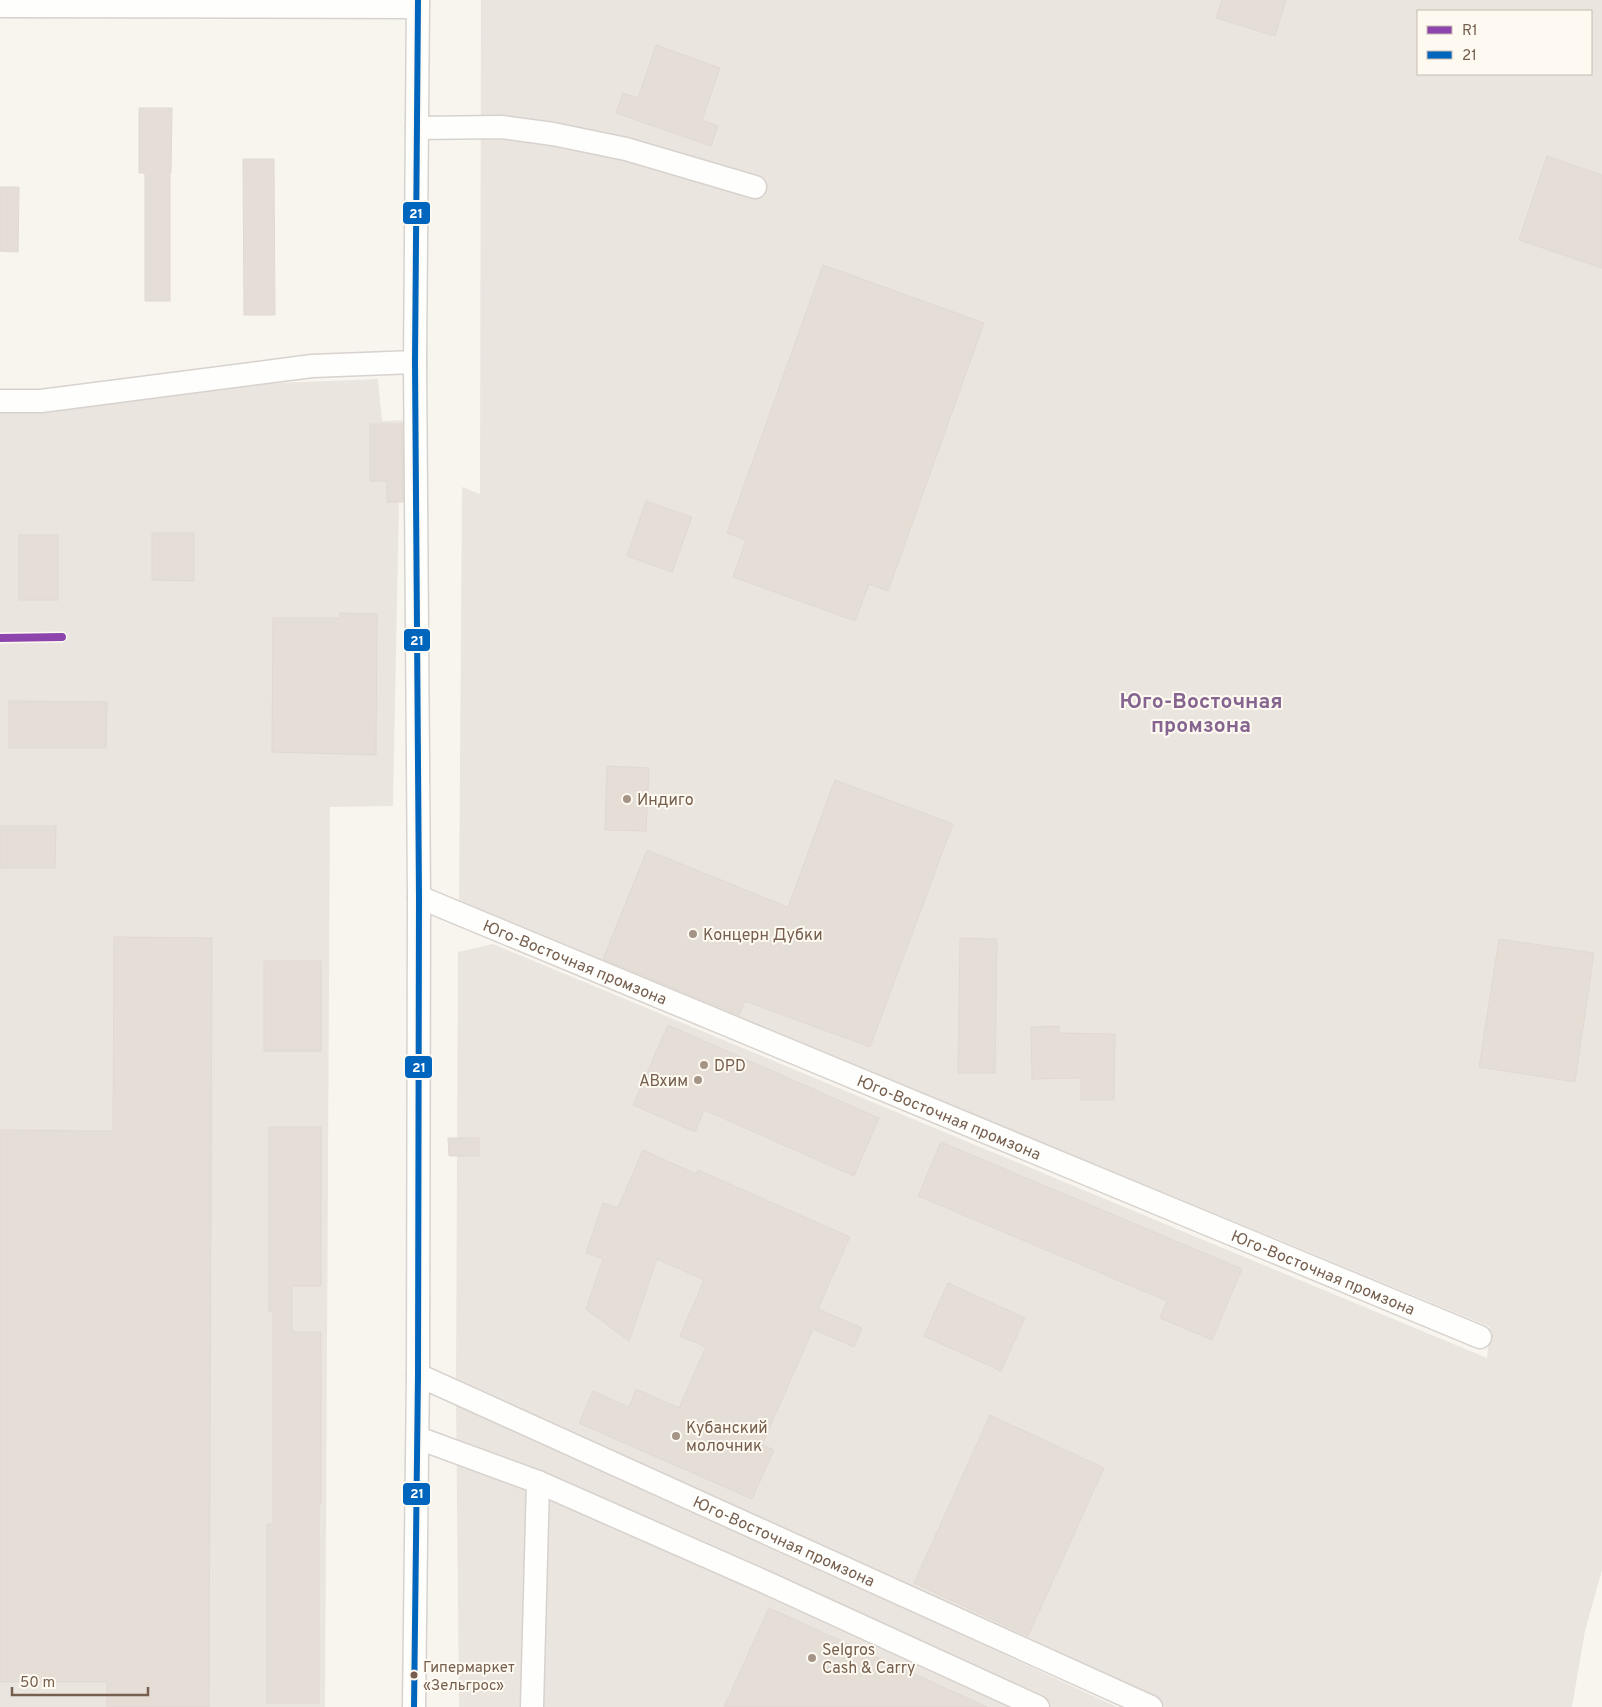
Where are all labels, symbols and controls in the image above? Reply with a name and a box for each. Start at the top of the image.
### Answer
legend [1417,10,1592,75]
text: R1 [1462,22,1478,41]
text: 21 [1462,47,1477,66]
line badge: 21 [402,201,431,225]
text: 21 [409,206,423,223]
line badge: 21 [403,628,431,652]
text: 21 [410,633,424,650]
district label: Юго-Восточная промзона [1119,689,1283,740]
place label: Индиго [637,791,694,811]
marker: Индиго [621,793,633,805]
street label: Юго-Восточная промзона [479,917,669,1011]
place label: Концерн Дубки [703,926,823,946]
marker: Концерн Дубки [687,928,699,940]
line badge: 21 [404,1055,433,1079]
place label: DPD [714,1057,746,1077]
marker: DPD [698,1059,710,1071]
text: 21 [412,1060,426,1077]
place label: АВхим [639,1072,688,1092]
street label: Юго-Восточная промзона [854,1072,1043,1166]
marker: АВхим [692,1074,704,1086]
street label: Юго-Восточная промзона [1228,1227,1417,1321]
place label: Кубанский молочник [686,1419,768,1457]
marker: Кубанский молочник [670,1430,682,1442]
line badge: 21 [402,1482,431,1506]
text: 21 [410,1486,424,1503]
street label: Юго-Восточная промзона [689,1493,877,1592]
place label: Selgros Cash & Carry [822,1641,916,1679]
marker: Selgros Cash & Carry [806,1652,818,1664]
place label: Гипермаркет «Зельгрос» [423,1659,515,1696]
scale bar [12,1664,149,1696]
marker: Гипермаркет «Зельгрос» [409,1670,419,1680]
text: 50 m [20,1674,55,1693]

